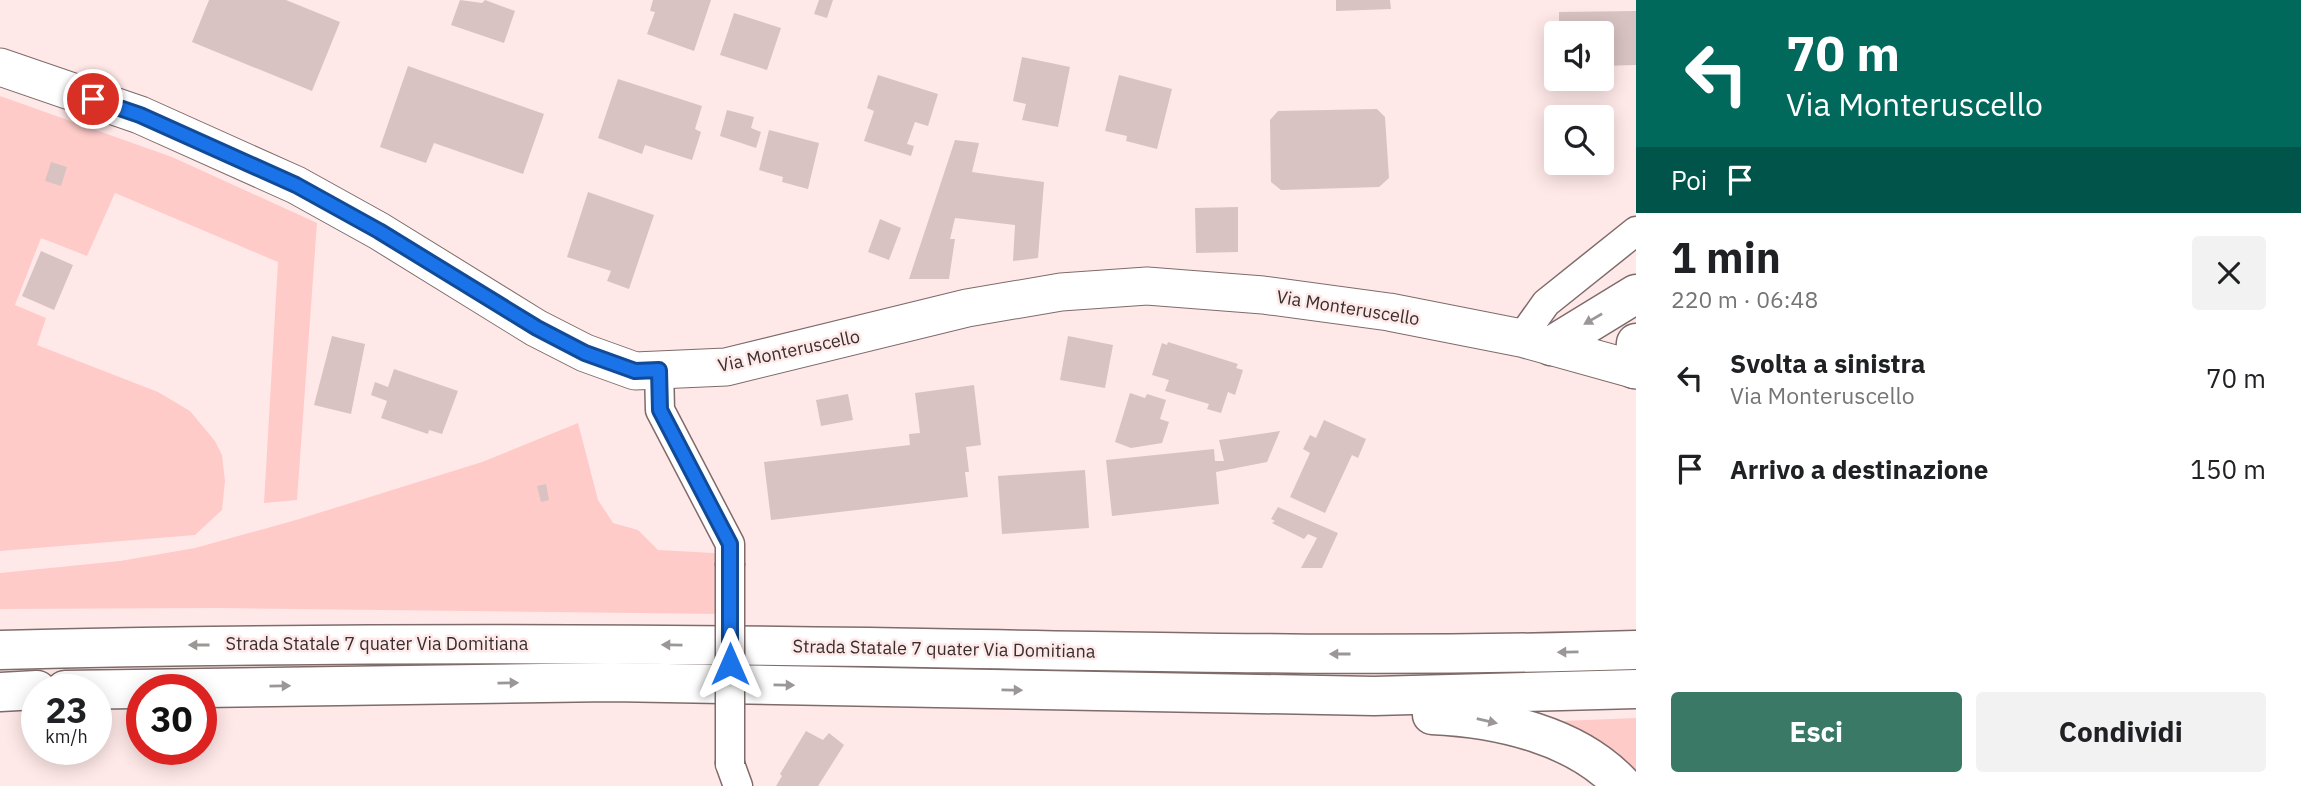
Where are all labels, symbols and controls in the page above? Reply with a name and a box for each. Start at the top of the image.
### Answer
map controls [1544,21,1614,175]
button: sound [1544,21,1614,91]
text: 70 m [1786,21,1900,84]
icon: left [1671,28,1762,119]
pin [63,69,123,129]
icon: arrive [74,80,112,118]
text: Via Monteruscello [1786,83,2043,125]
button: search [1544,105,1614,175]
icon: arrive [1721,161,1759,199]
text: Poi [1671,163,1707,197]
text: 1 min [1671,230,1781,285]
button: close [2192,236,2266,310]
text: 220 m · 06:48 [1671,284,1818,314]
street label: Via Monteruscello [1275,285,1421,330]
one-way arrow [1583,313,1603,325]
street label: Via Monteruscello [716,324,862,377]
text: Svolta a sinistra [1730,346,1926,380]
icon: left [1671,359,1709,397]
text: 70 m [2206,361,2266,395]
text: Via Monteruscello [1730,380,1915,410]
icon: arrive [1671,450,1709,488]
text: Arrivo a destinazione [1730,452,1988,486]
text: 150 m [2190,452,2266,486]
position arrow [693,627,767,701]
street label: Strada Statale 7 quater Via Domitiana [226,632,529,655]
street label: Strada Statale 7 quater Via Domitiana [792,634,1096,663]
one-way arrow [188,639,210,651]
one-way arrow [661,640,683,651]
one-way arrow [1557,646,1579,658]
one-way arrow [1329,648,1351,660]
speed limit sign: 30 [126,674,217,765]
one-way arrow [497,678,519,689]
one-way arrow [773,679,795,691]
one-way arrow [270,680,292,692]
one-way arrow [1001,684,1023,695]
text: 23 [45,687,88,733]
button: Esci [1671,692,1962,772]
button: Condividi [1976,692,2266,772]
one-way arrow [1476,716,1498,727]
text: km/h [45,725,88,748]

